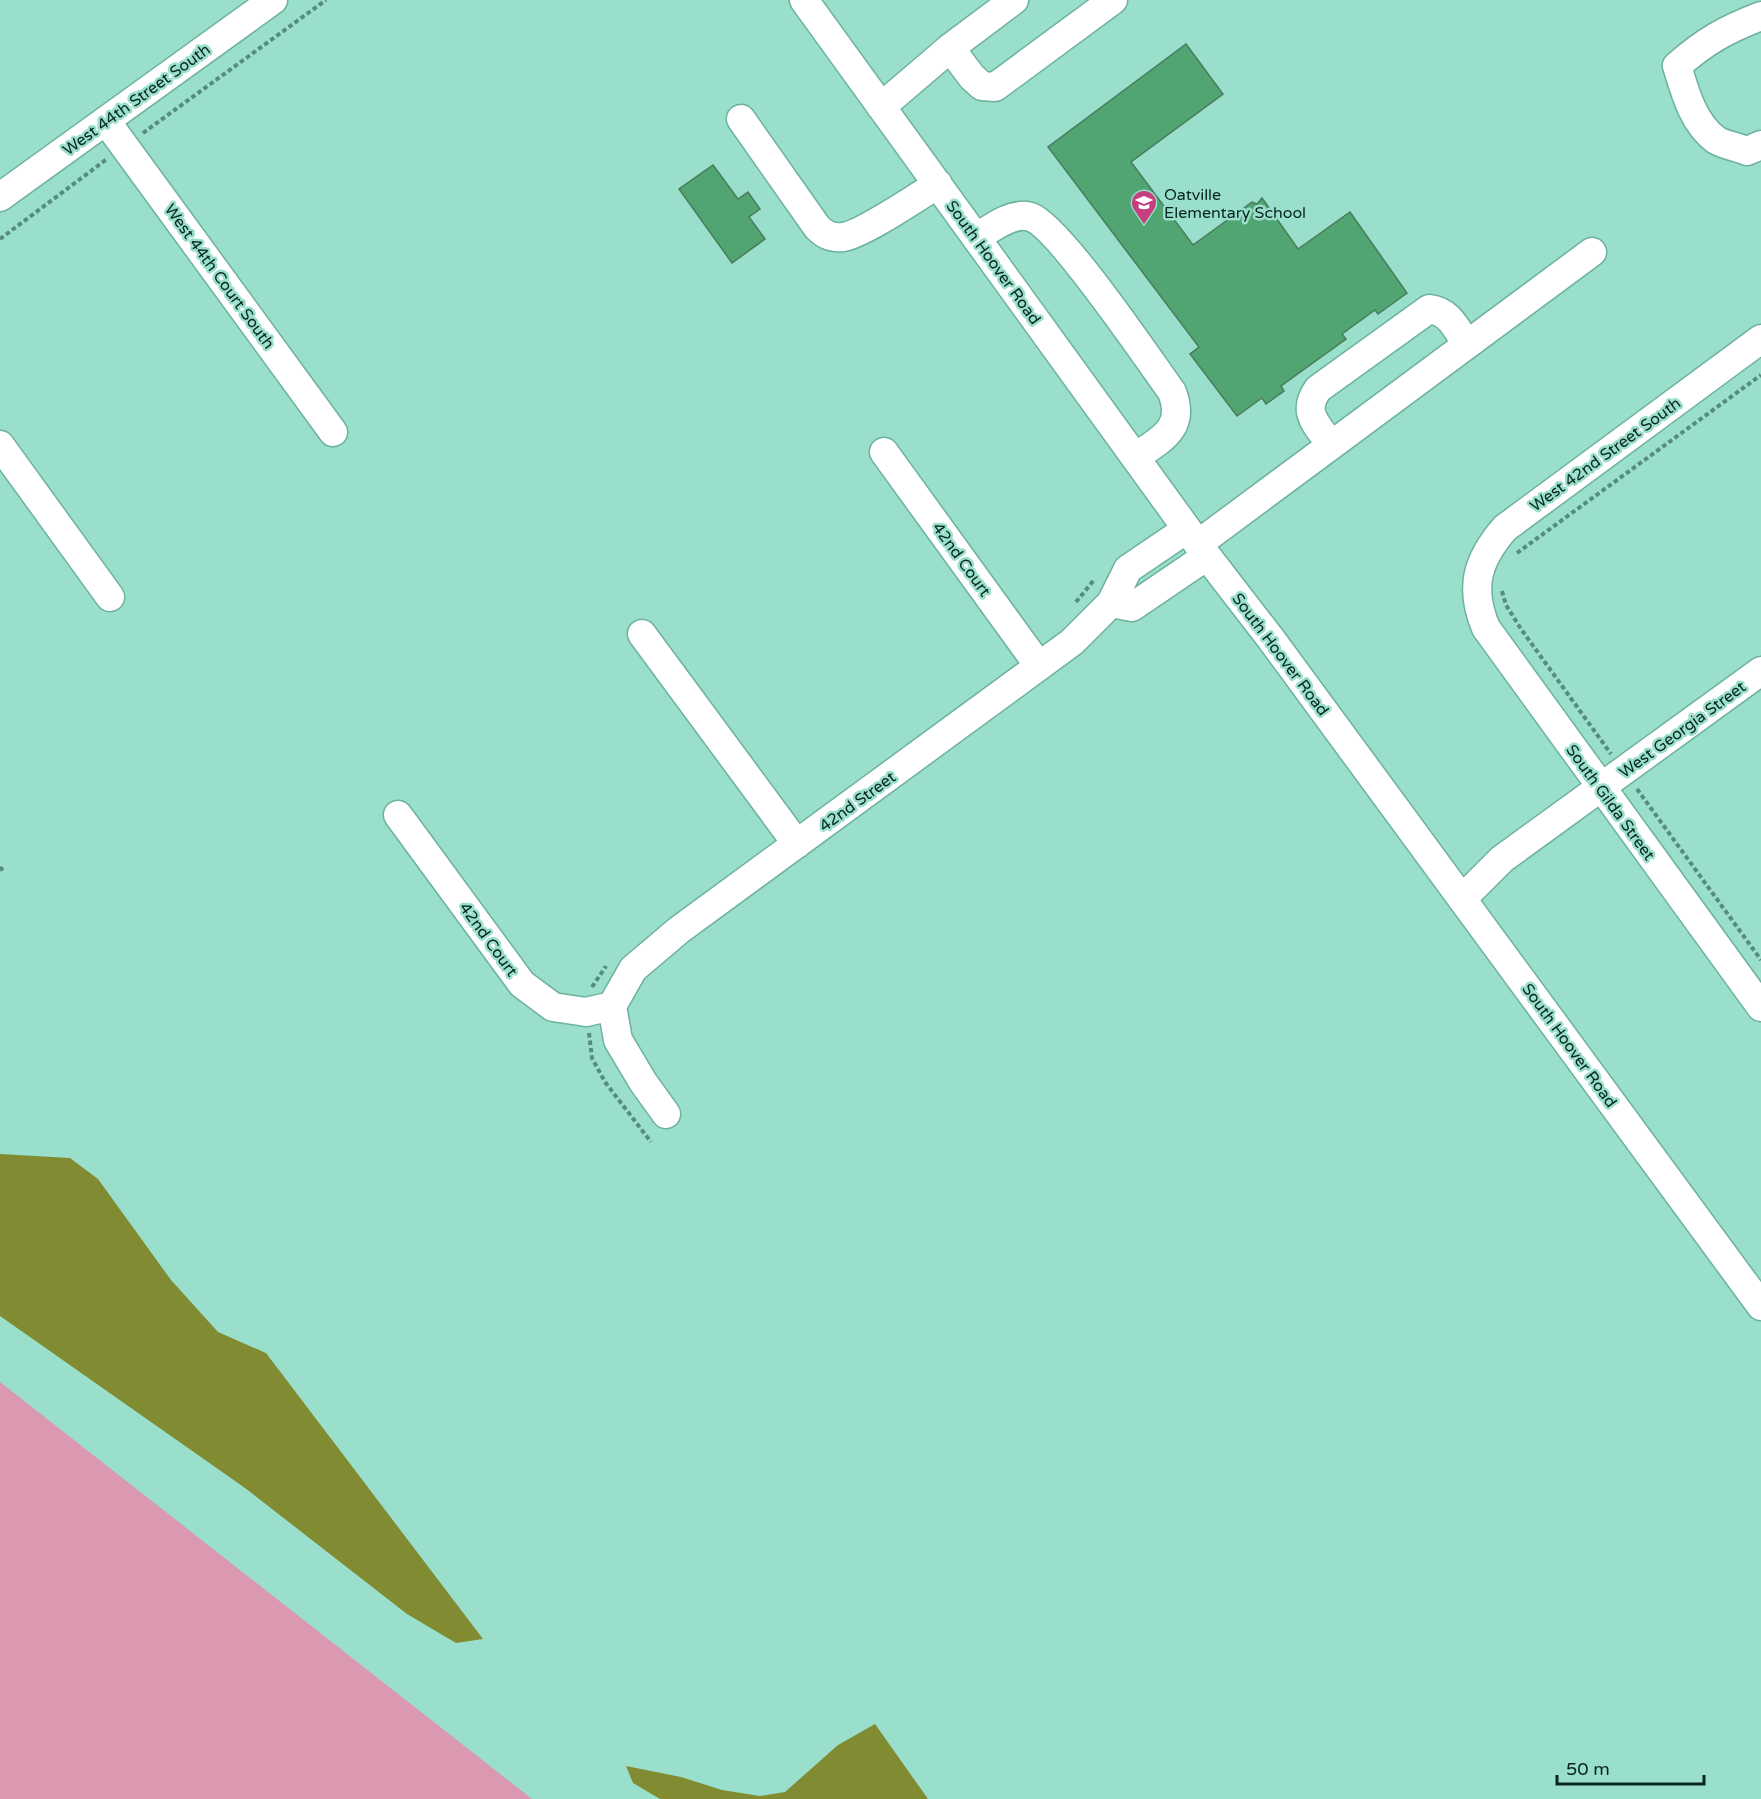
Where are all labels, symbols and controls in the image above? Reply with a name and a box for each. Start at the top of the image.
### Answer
street label: West 44th Street South [59,40,214,160]
place label: Oatville Elementary School [1164,185,1306,223]
school or university icon: Oatville Elementary School [1129,188,1159,226]
street label: South Hoover Road [941,197,1045,329]
street label: West 44th Court South [160,200,279,353]
street label: West 42nd Street South [1526,393,1685,516]
street label: 42nd Court [928,519,995,601]
street label: South Hoover Road [1228,589,1333,720]
street label: West Georgia Street [1615,677,1750,783]
street label: South Gilda Street [1561,741,1659,864]
street label: 42nd Street [815,767,900,836]
street label: 42nd Court [455,899,522,981]
street label: South Hoover Road [1517,980,1621,1112]
scale bar [1557,1748,1704,1786]
text: 50 m [1566,1758,1610,1780]

